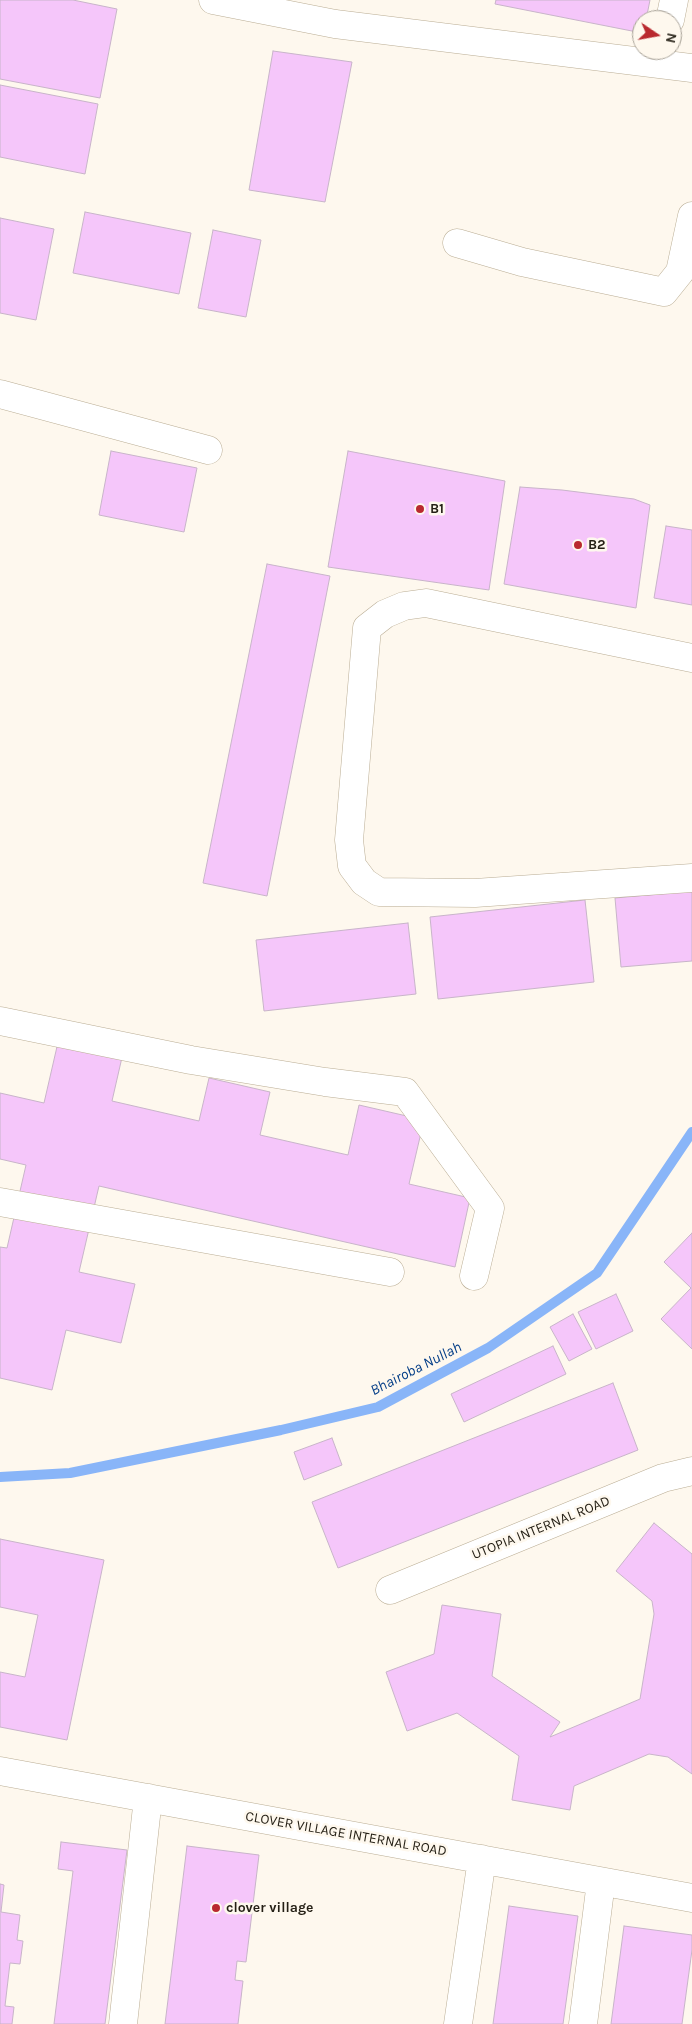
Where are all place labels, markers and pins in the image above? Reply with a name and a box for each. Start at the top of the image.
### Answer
place label: B1 [430,501,444,517]
marker: B1 [414,503,426,515]
place label: B2 [588,537,606,553]
marker: B2 [572,539,584,551]
place label: clover village [226,1900,313,1916]
marker: clover village [210,1902,222,1914]

